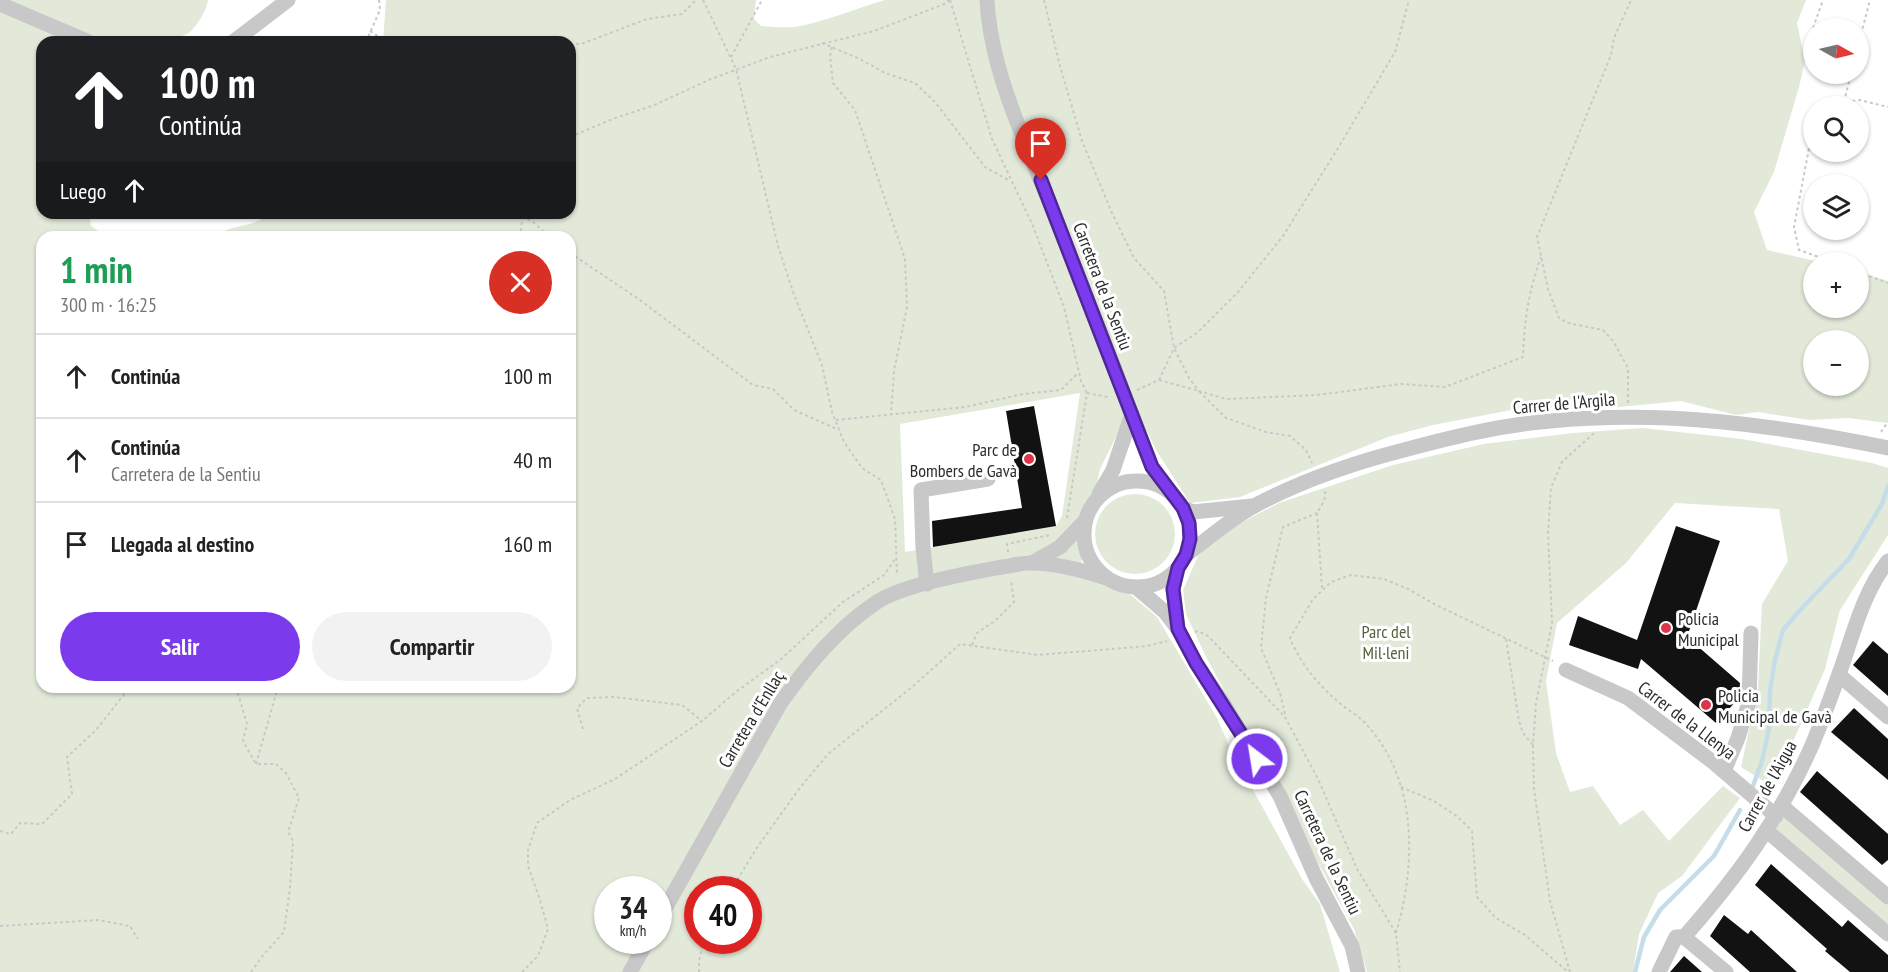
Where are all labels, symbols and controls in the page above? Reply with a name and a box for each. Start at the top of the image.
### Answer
north arrow [1803,18,1869,84]
map controls [1803,18,1869,396]
text: 100 m [159,55,256,110]
icon: ahead [60,60,138,138]
button: search [1803,96,1869,162]
text: Continúa [159,108,242,142]
pin [1015,118,1066,180]
icon: arrive [1024,127,1057,160]
icon: ahead [118,174,151,207]
button: layers [1803,174,1869,240]
text: Luego [60,177,106,205]
street label: Carretera de la Sentiu [1068,219,1138,353]
text: 1 min [60,246,133,293]
button: close [489,251,552,314]
button: + [1803,252,1869,318]
text: 300 m · 16:25 [60,292,157,318]
button: − [1803,330,1869,396]
icon: ahead [60,360,93,393]
text: Continúa [111,362,180,390]
text: 100 m [503,362,552,390]
street label: Carrer de l'Argila [1512,387,1616,419]
text: Continúa [111,433,180,461]
place label: Parc de Bombers de Gavà [910,438,1017,482]
icon: ahead [60,444,93,477]
text: 40 m [513,446,552,474]
marker: Parc de Bombers de Gavà [1022,452,1036,466]
text: Carretera de la Sentiu [111,461,261,487]
icon: arrive [60,528,93,561]
text: Llegada al destino [111,530,254,558]
text: 160 m [503,530,552,558]
place label: Policia Municipal [1678,607,1739,651]
button: Salir [60,612,300,681]
button: Compartir [312,612,552,681]
park label: Parc del Mil·leni [1361,620,1411,664]
marker: Policia Municipal [1659,621,1673,635]
street label: Carretera d'Enllaç [713,666,789,772]
street label: Carrer de la Llenya [1634,676,1740,764]
place label: Policia Municipal de Gavà [1718,684,1832,728]
marker: Policia Municipal de Gavà [1699,698,1713,712]
position arrow [1225,727,1289,791]
street label: Carrer de l'Aigua [1732,736,1802,836]
street label: Carretera de la Sentiu [1289,786,1367,918]
speed limit sign: 40 [684,876,762,954]
text: 34 [619,888,647,927]
text: km/h [620,921,646,940]

